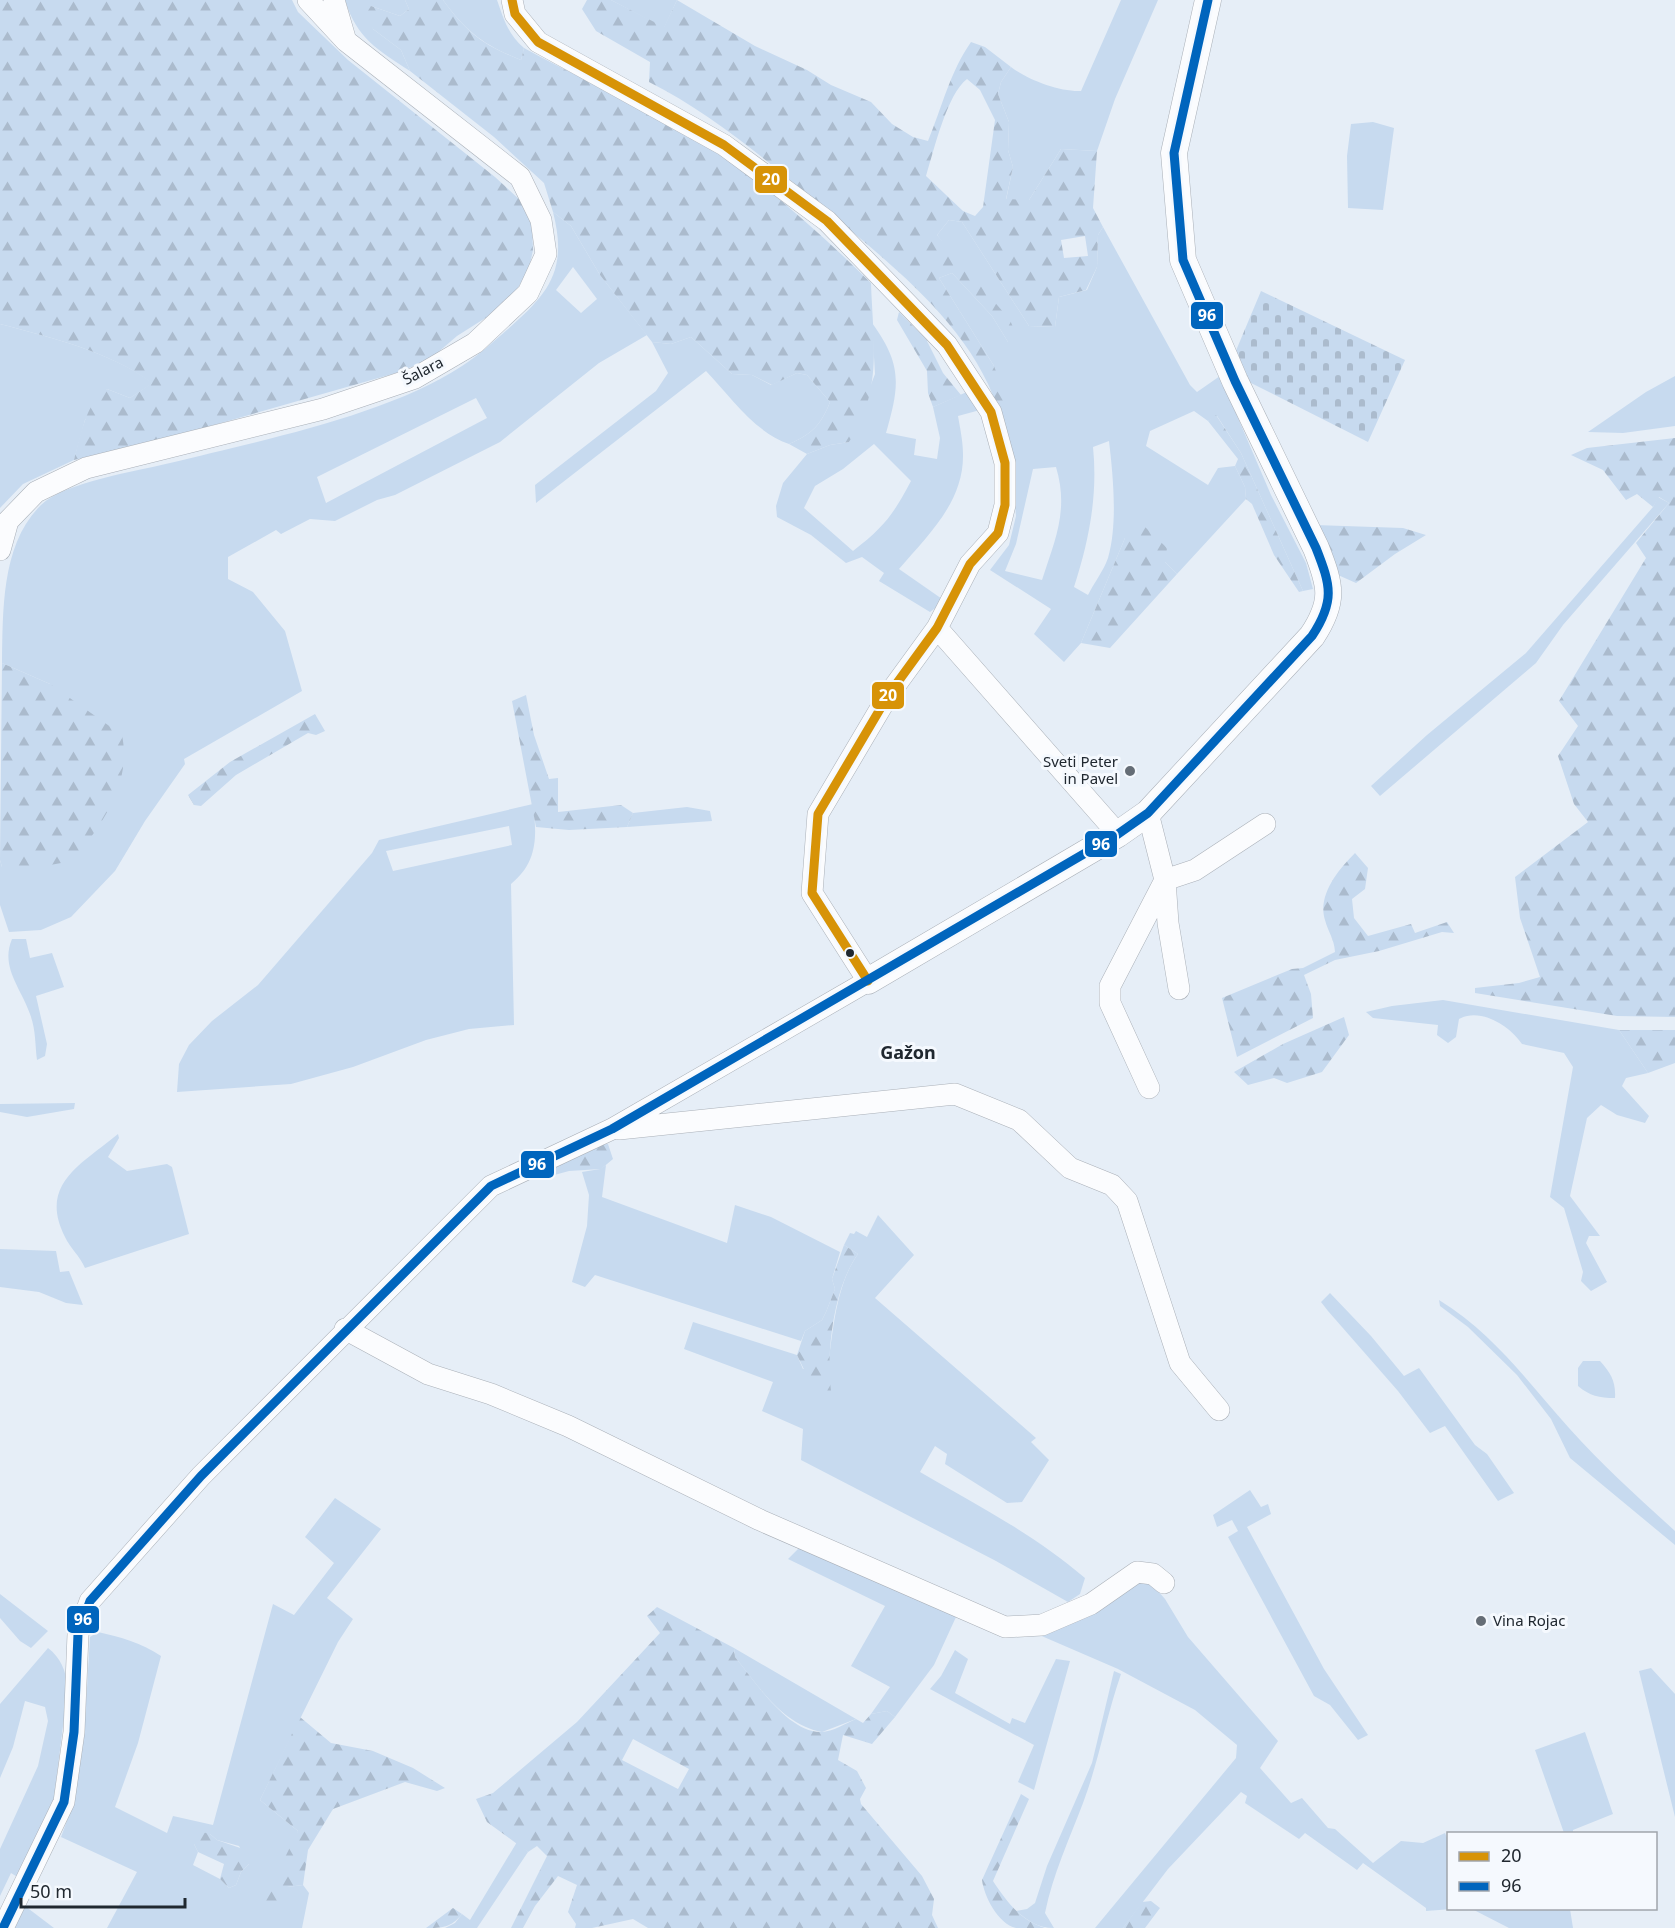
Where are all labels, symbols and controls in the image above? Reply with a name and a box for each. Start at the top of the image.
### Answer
line badge: 20 [754,165,788,194]
text: 20 [762,168,780,190]
line badge: 96 [1190,301,1224,330]
text: 96 [1198,304,1216,326]
street label: Šalara [399,351,446,389]
line badge: 20 [871,681,905,710]
text: 20 [879,684,897,706]
place label: Sveti Peter in Pavel [1043,751,1118,788]
marker: Sveti Peter in Pavel [1123,764,1137,778]
line badge: 96 [1084,830,1118,858]
text: 96 [1092,833,1110,855]
unlabelled marker [844,947,856,959]
district label: Gažon [880,1040,936,1064]
line badge: 96 [520,1150,555,1179]
text: 96 [528,1153,546,1175]
line badge: 96 [66,1605,100,1634]
text: 96 [74,1608,92,1630]
place label: Vina Rojac [1493,1610,1565,1630]
marker: Vina Rojac [1474,1614,1488,1628]
legend [1447,1832,1657,1910]
text: 20 [1501,1843,1522,1867]
scale bar [21,1871,184,1909]
text: 96 [1501,1873,1522,1897]
text: 50 m [30,1879,72,1903]

